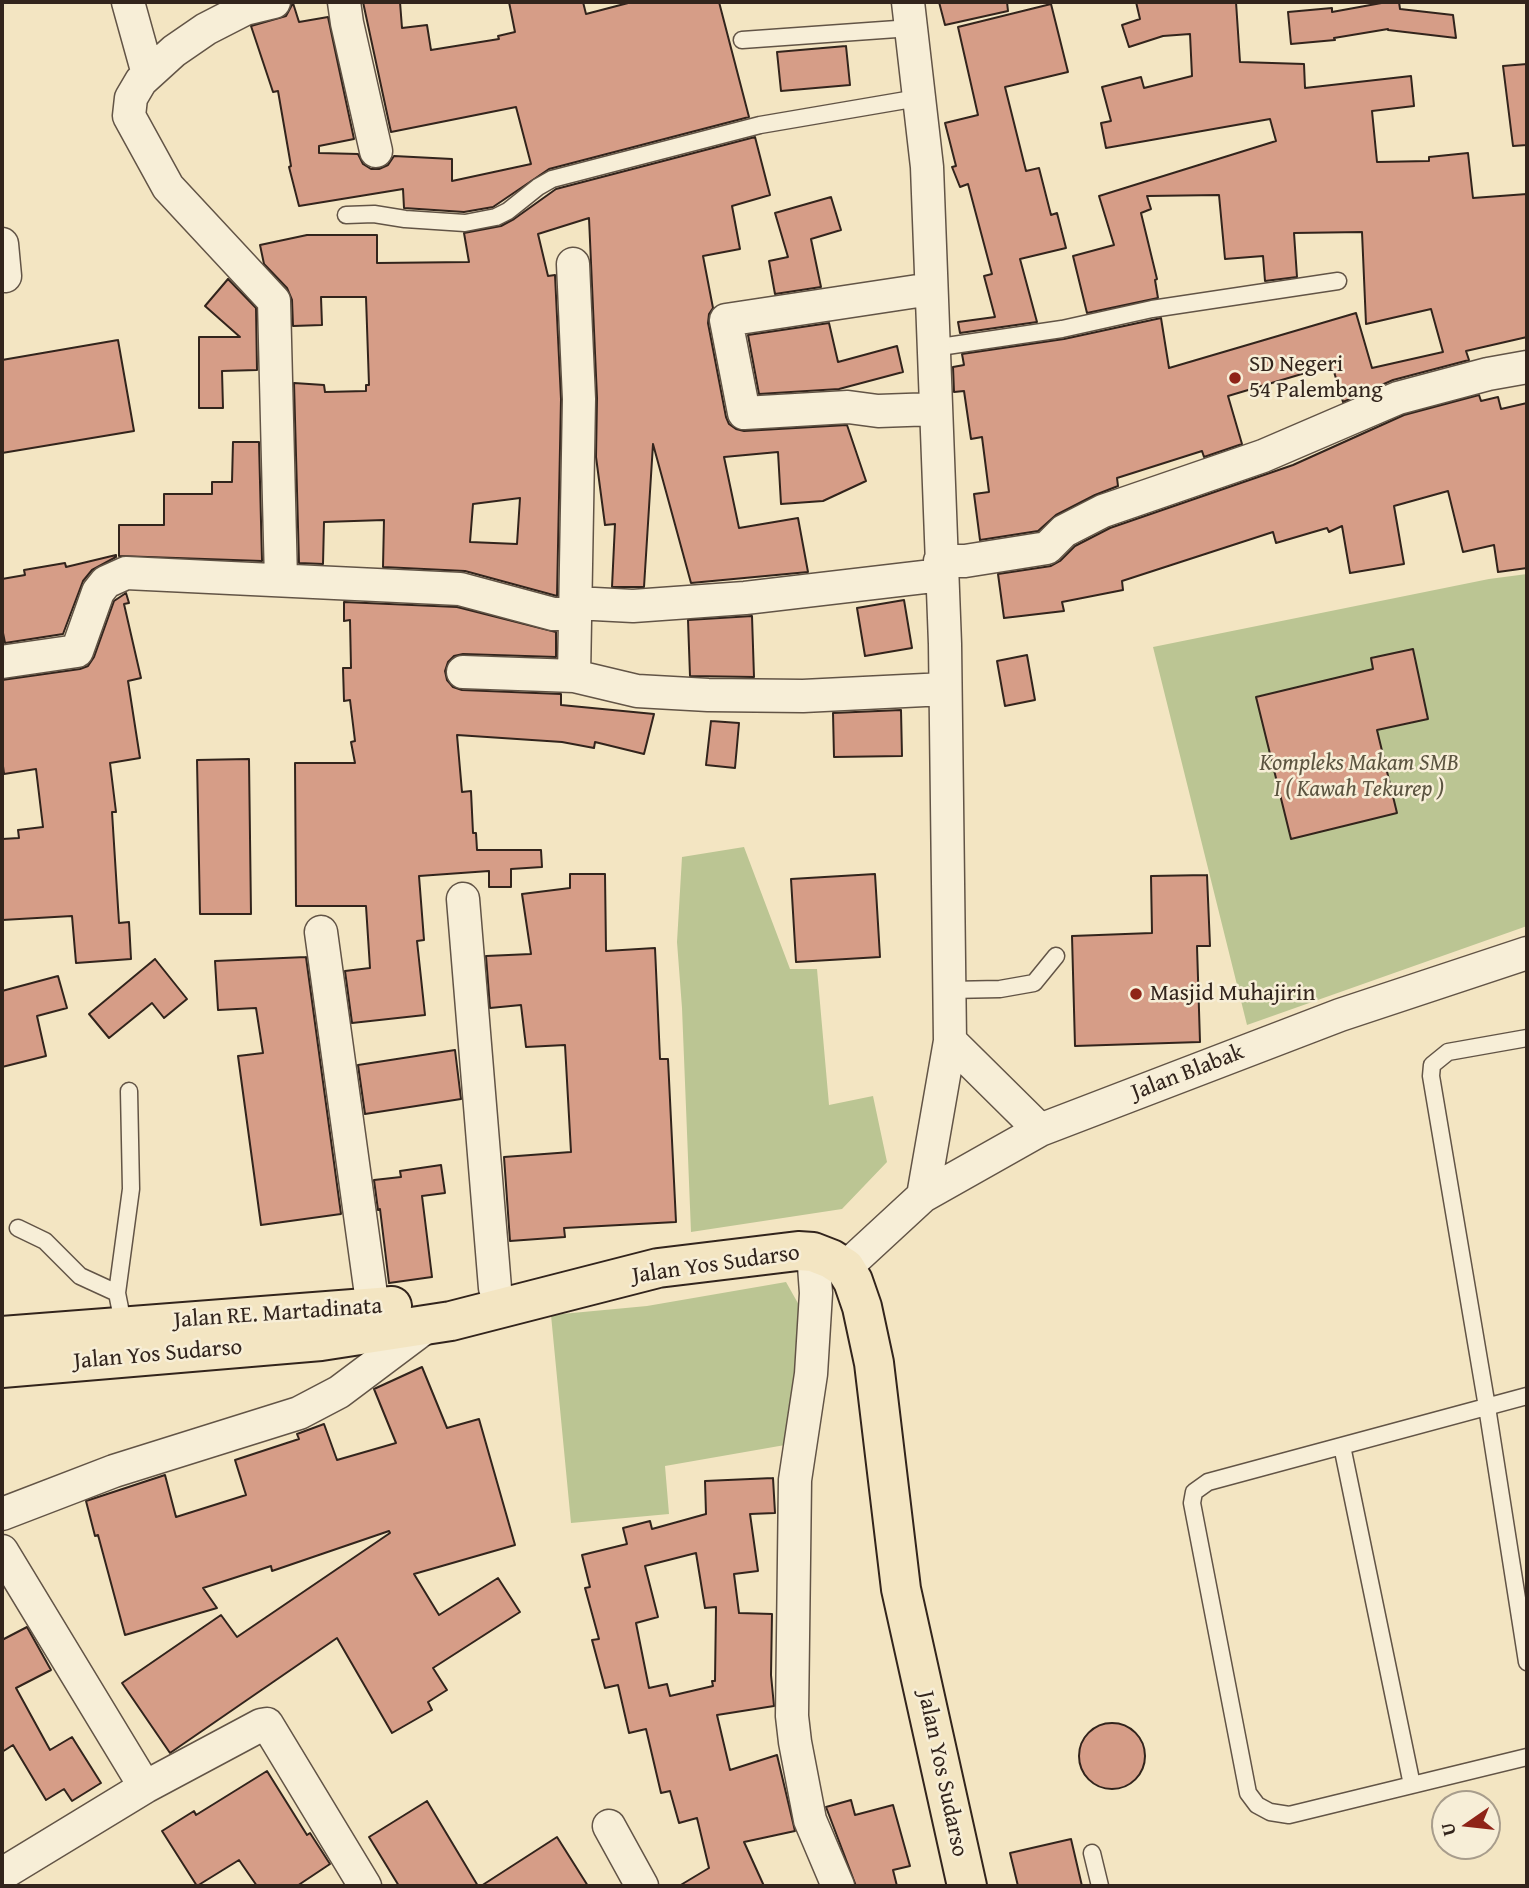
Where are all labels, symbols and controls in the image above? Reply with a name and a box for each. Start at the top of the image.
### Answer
place label: SD Negeri 54 Palembang [1249,351,1383,405]
marker: SD Negeri 54 Palembang [1227,370,1243,386]
park label: Kompleks Makam SMB I ( Kawah Tekurep ) [1260,750,1458,804]
place label: Masjid Muhajirin [1150,980,1315,1008]
marker: Masjid Muhajirin [1128,986,1144,1002]
street label: Jalan Blabak [1128,1039,1248,1107]
street label: Jalan Yos Sudarso [630,1240,802,1290]
street label: Jalan RE. Martadinata [173,1293,383,1335]
street label: Jalan Yos Sudarso [73,1334,243,1376]
street label: Jalan Yos Sudarso [911,1688,973,1860]
north arrow [1431,1790,1501,1860]
text: U [1432,1820,1463,1839]

